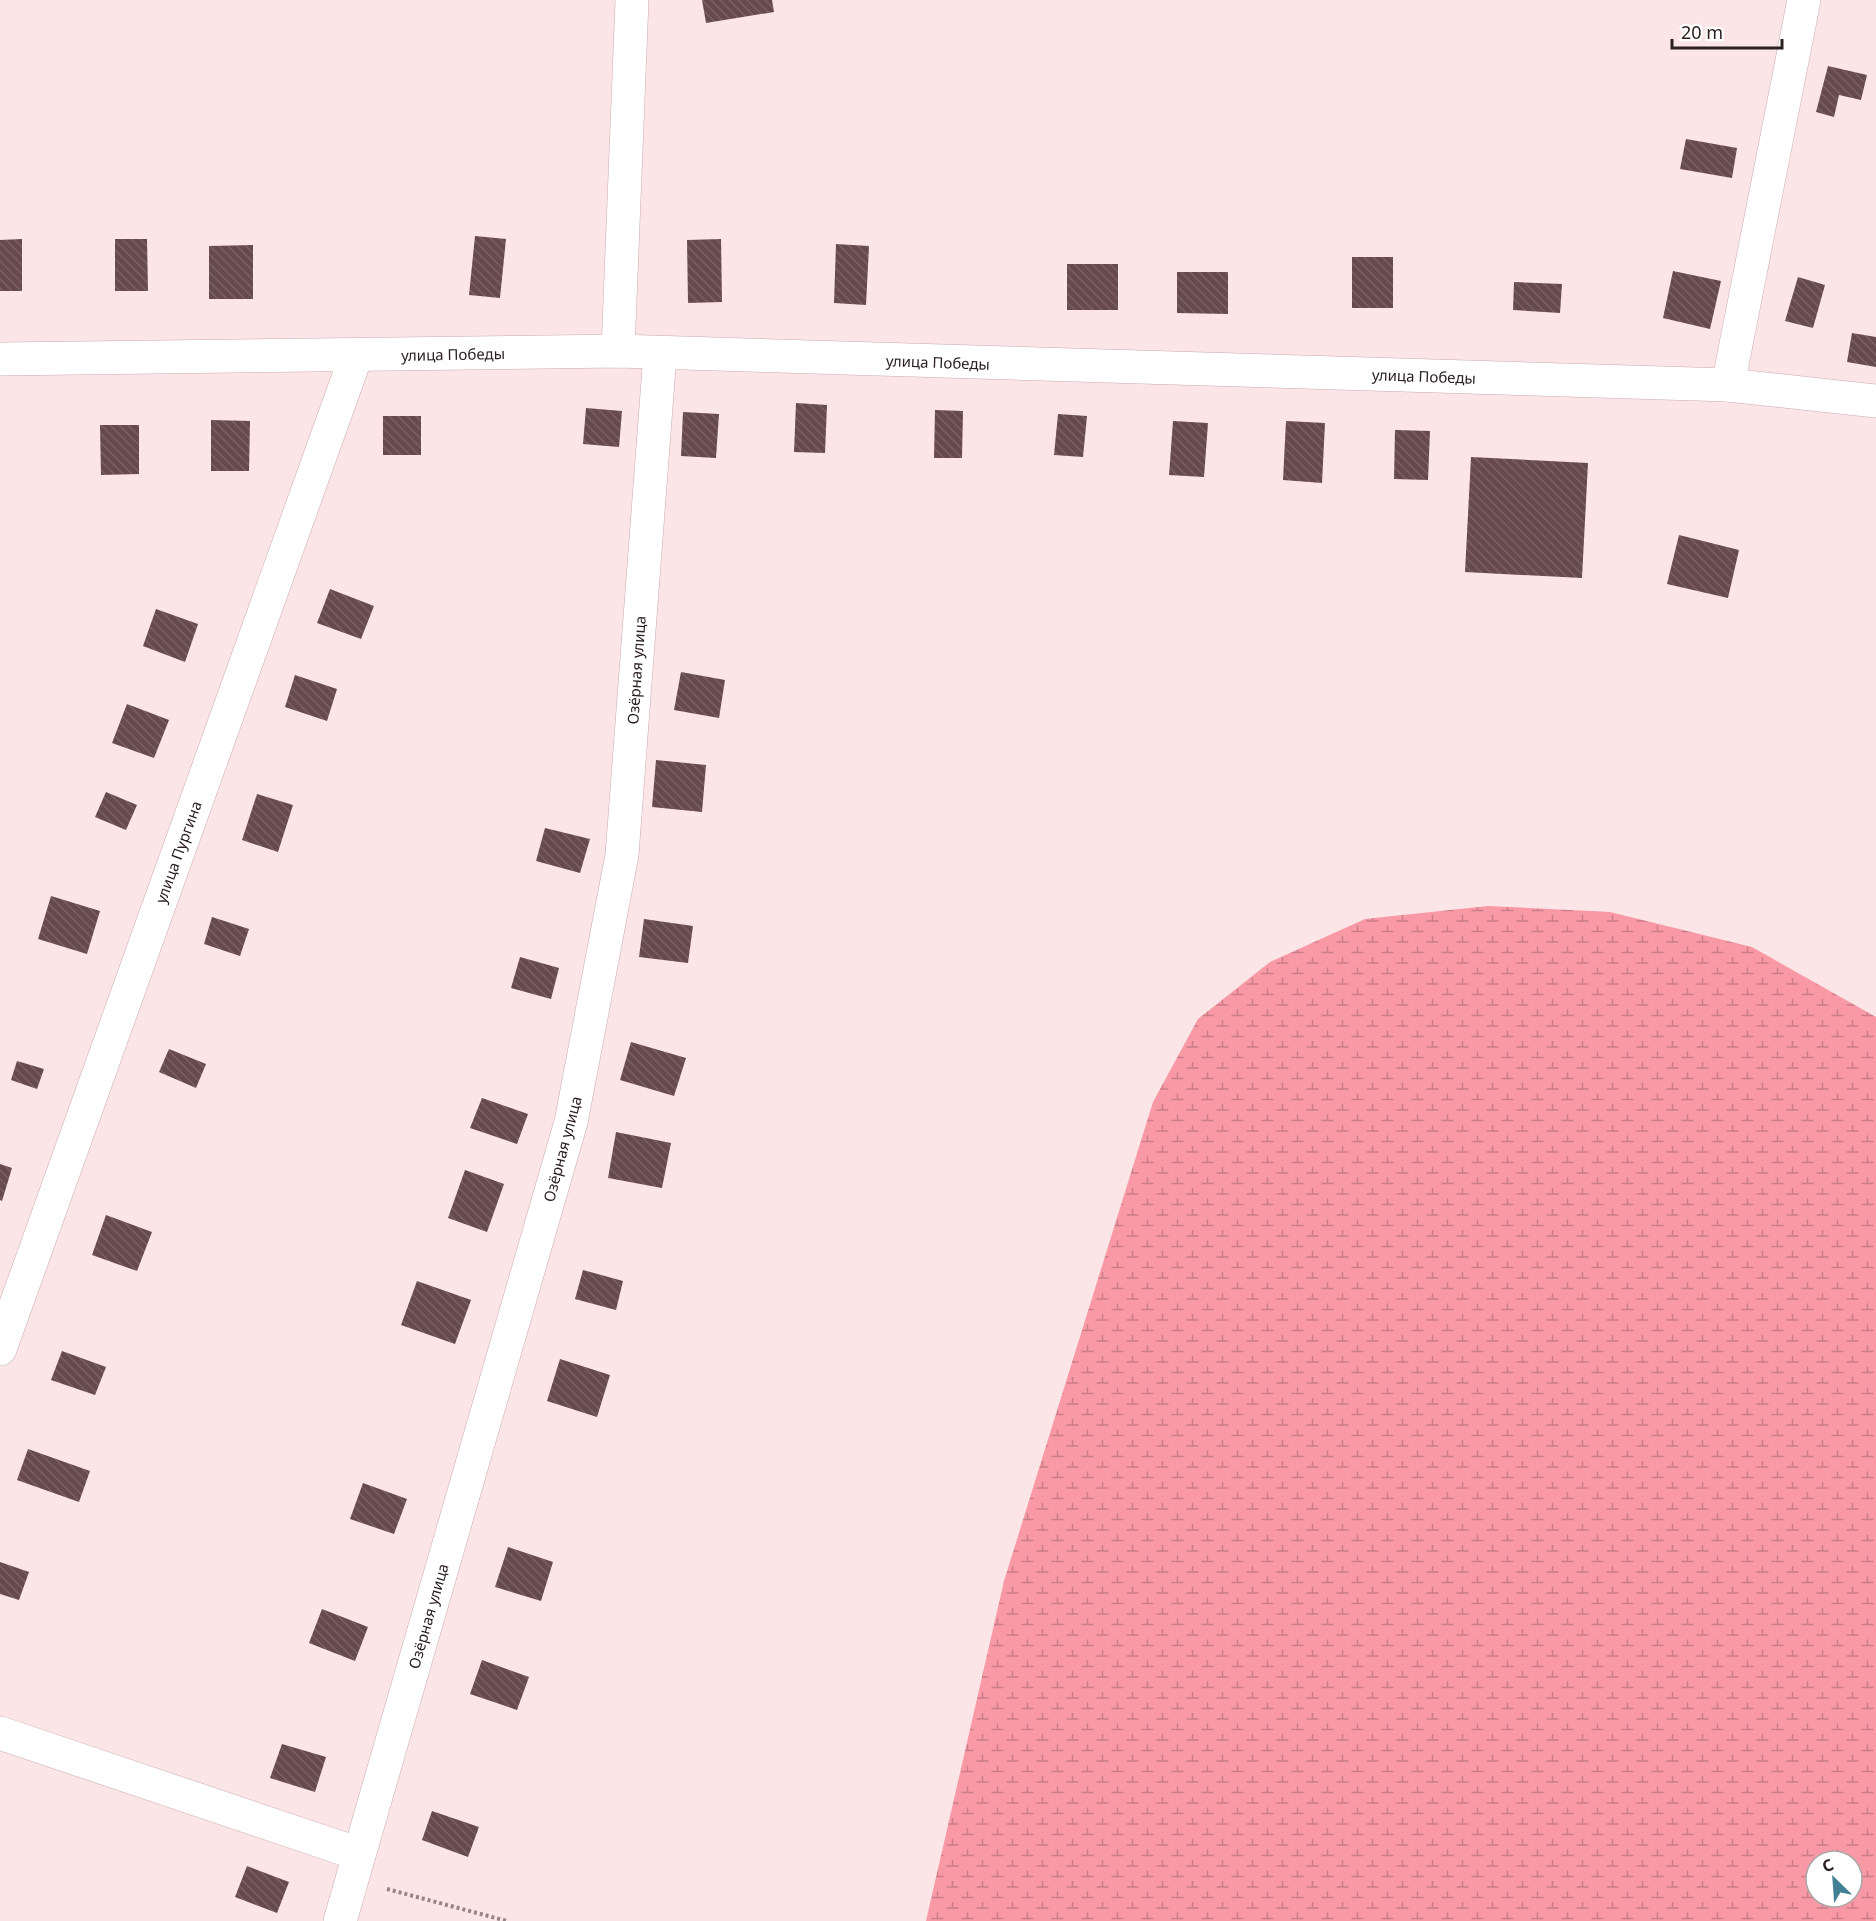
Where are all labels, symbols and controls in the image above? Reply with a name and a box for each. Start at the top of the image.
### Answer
scale bar [1672,12,1782,50]
text: 20 m [1681,20,1723,44]
street label: улица Победы [401,343,505,365]
street label: улица Победы [886,350,990,374]
street label: улица Победы [1372,364,1476,388]
street label: Озёрная улица [622,615,650,725]
street label: улица Пургина [150,798,206,906]
street label: Озёрная улица [538,1094,586,1204]
street label: Озёрная улица [403,1561,453,1671]
north arrow [1804,1849,1864,1909]
text: С [1818,1853,1837,1878]

